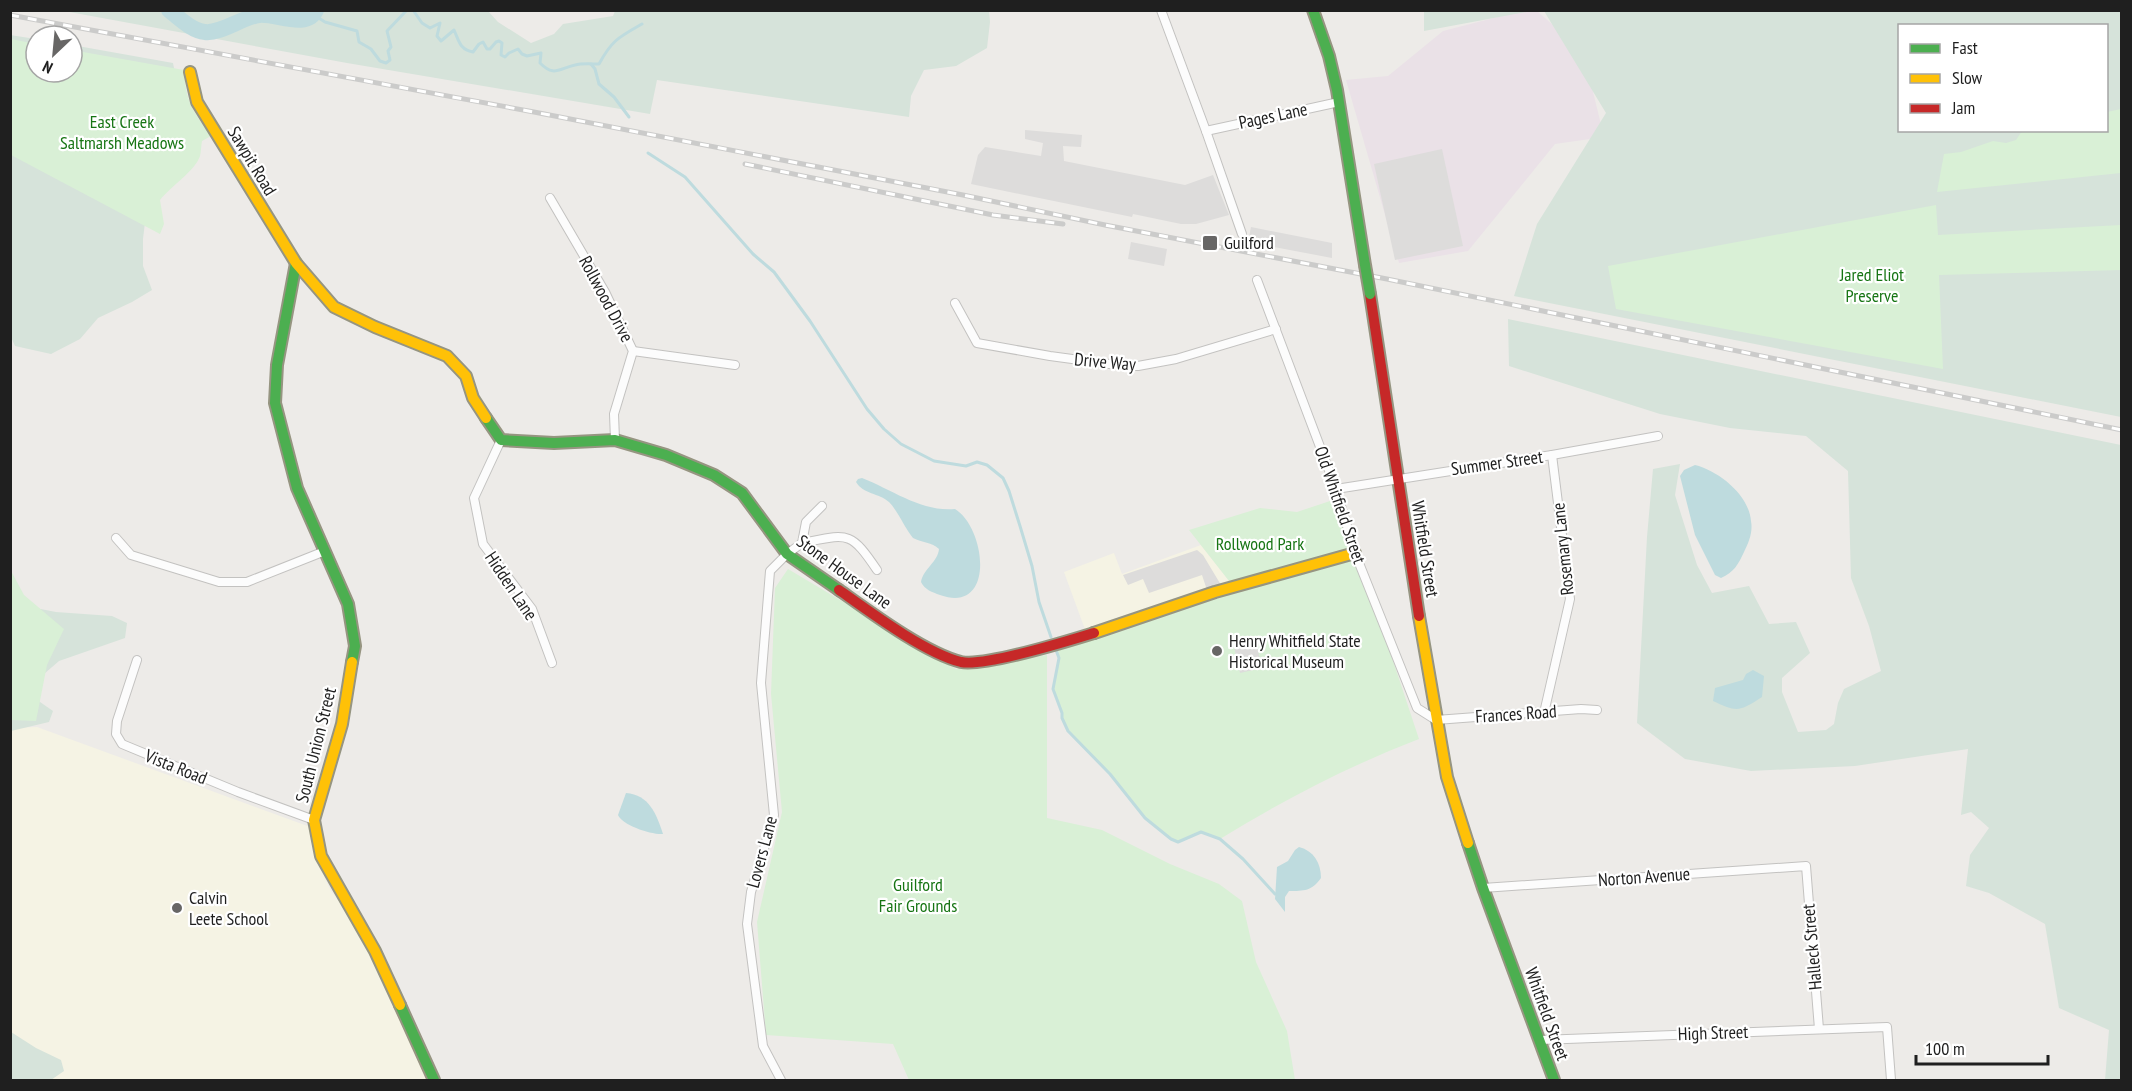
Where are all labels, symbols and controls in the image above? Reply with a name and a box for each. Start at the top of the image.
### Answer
north arrow [24,24,84,84]
legend [1898,24,2108,132]
text: Fast [1952,36,1978,59]
text: N [39,57,56,78]
text: Slow [1952,66,1983,89]
text: Jam [1951,96,1975,119]
street label: Pages Lane [1236,97,1309,134]
park label: East Creek Saltmarsh Meadows [60,110,184,154]
street label: Sawpit Road [223,122,282,200]
place label: Guilford [1224,231,1274,254]
marker: Guilford [1201,234,1219,252]
street label: Rollwood Drive [574,252,639,346]
park label: Jared Eliot Preserve [1839,263,1904,307]
street label: Drive Way [1073,347,1137,376]
street label: Old Whitfield Street [1310,443,1371,567]
street label: Summer Street [1450,445,1544,480]
street label: Whitfield Street [1407,499,1444,599]
street label: Rosemary Lane [1546,502,1579,596]
street label: Stone House Lane [792,529,896,614]
park label: Rollwood Park [1216,532,1304,555]
street label: Hidden Lane [480,547,543,625]
place label: Henry Whitfield State Historical Museum [1229,629,1361,673]
marker: Henry Whitfield State Historical Museum [1210,644,1224,658]
street label: South Union Street [290,685,341,805]
street label: Frances Road [1474,699,1557,728]
street label: Vista Road [141,743,211,789]
street label: Lovers Lane [741,814,782,890]
street label: Norton Avenue [1597,862,1691,891]
park label: Guilford Fair Grounds [879,873,957,917]
place label: Calvin Leete School [189,886,269,930]
marker: Calvin Leete School [170,901,184,915]
street label: Halleck Street [1796,903,1827,991]
street label: Whitfield Street [1520,964,1575,1063]
street label: High Street [1677,1020,1749,1045]
scale bar [1916,1028,2048,1066]
text: 100 m [1925,1037,1965,1060]

